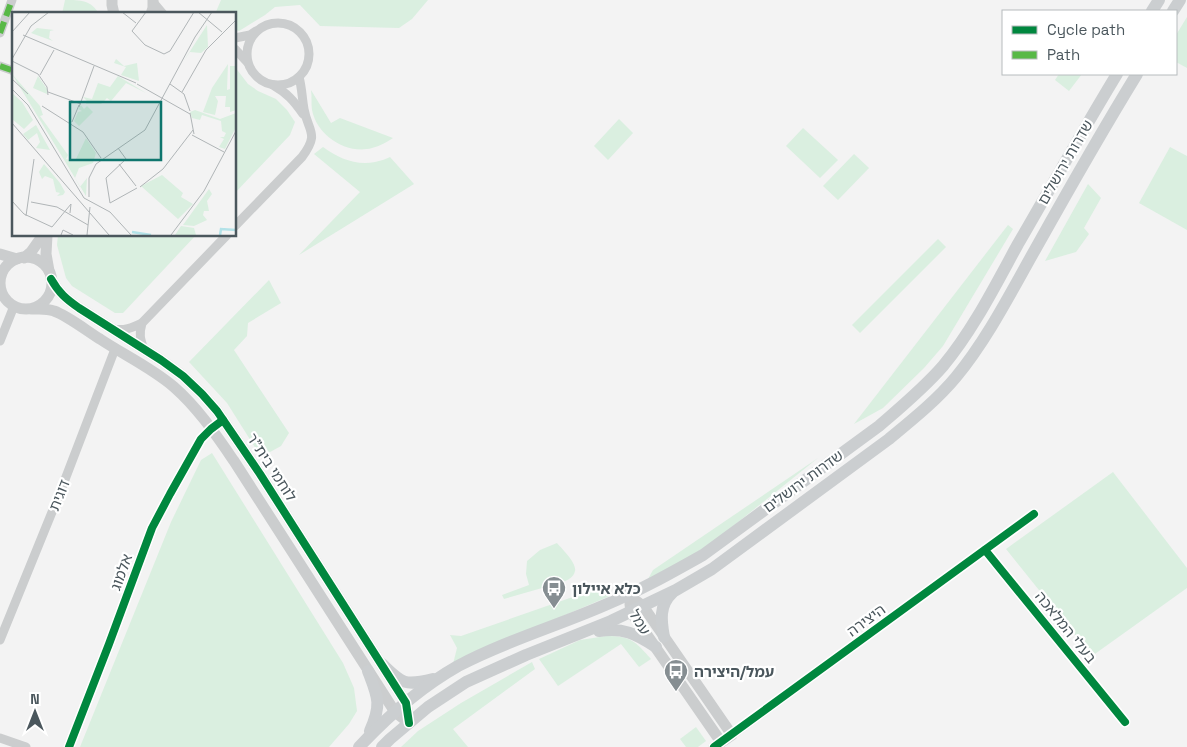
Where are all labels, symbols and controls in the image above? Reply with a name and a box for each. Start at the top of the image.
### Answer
legend [1002,10,1177,75]
inset map [12,12,236,236]
text: Cycle path [1047,20,1125,39]
text: Path [1047,45,1080,64]
street label: שדרות ירושלים [1033,116,1097,208]
street label: לוחמי בית"ר [243,429,301,505]
street label: שדרות ירושלים [759,446,847,516]
street label: דוגית [44,477,74,513]
street label: אלמוג [106,551,136,593]
bus stop icon: כלא איילון [541,575,567,609]
place label: כלא איילון [572,579,641,598]
street label: בעלי המלאכה [1031,587,1101,667]
street label: היצירה [843,600,889,640]
street label: עמל [625,606,655,638]
bus stop icon: עמל/היצירה [663,658,689,692]
place label: עמל/היצירה [694,662,774,681]
north arrow [10,687,60,737]
text: N [30,690,40,708]

